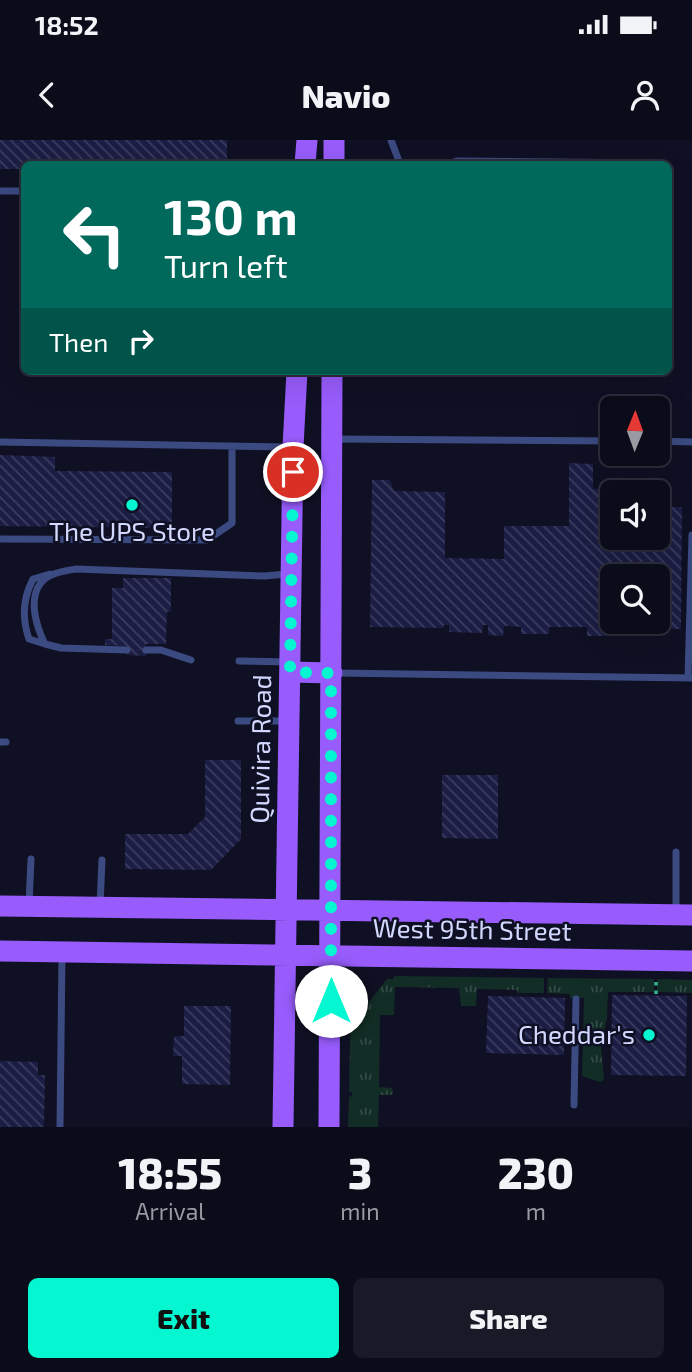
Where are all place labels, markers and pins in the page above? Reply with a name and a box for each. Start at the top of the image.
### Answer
pin [263,442,323,502]
marker: The UPS Store [124,497,140,513]
place label: The UPS Store [49,515,215,546]
place label: Cheddar's [518,1018,635,1049]
marker: Cheddar's [641,1027,657,1043]

